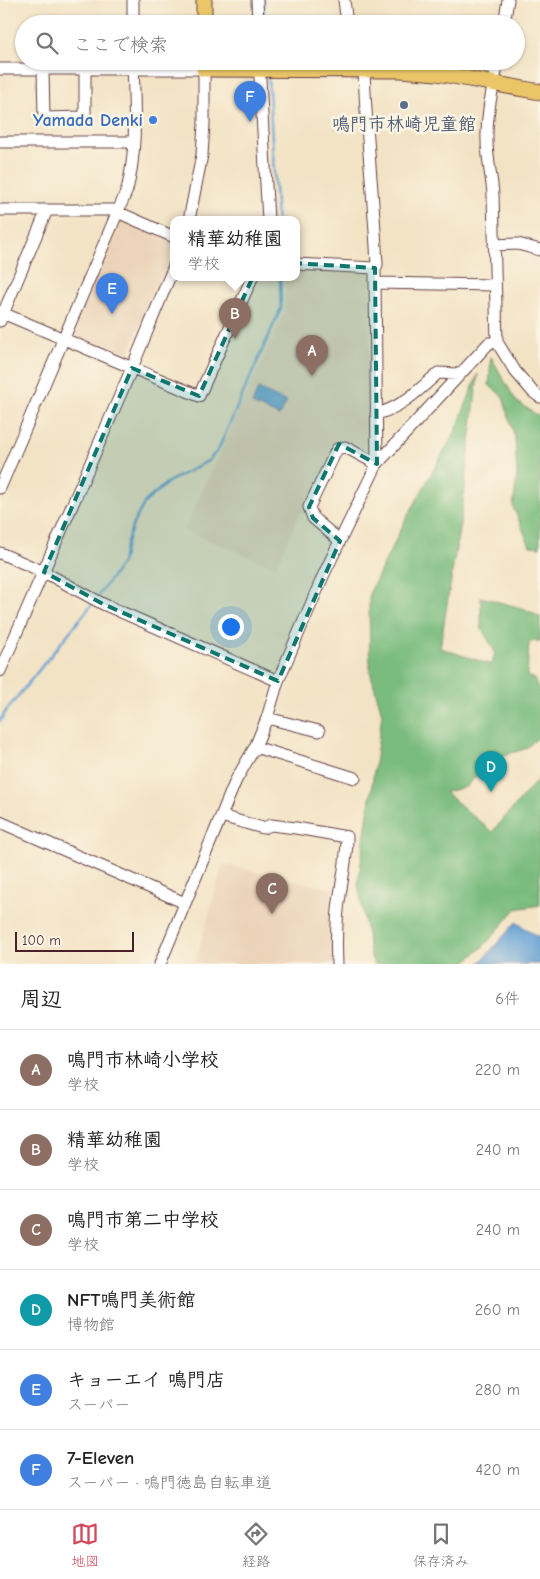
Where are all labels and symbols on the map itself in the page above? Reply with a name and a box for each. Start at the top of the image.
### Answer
pin: F [234,81,266,122]
marker: 鳴門市林崎児童館 [398,99,410,111]
place label: Yamada Denki [33,110,143,131]
marker: Yamada Denki [147,114,159,126]
place label: 鳴門市林崎児童館 [332,114,476,135]
pin: E [96,273,128,314]
pin: B [219,298,251,339]
pin: A [296,335,328,376]
your location [218,614,244,640]
pin: D [475,751,507,792]
pin: C [256,873,288,914]
scale bar [15,929,134,952]

